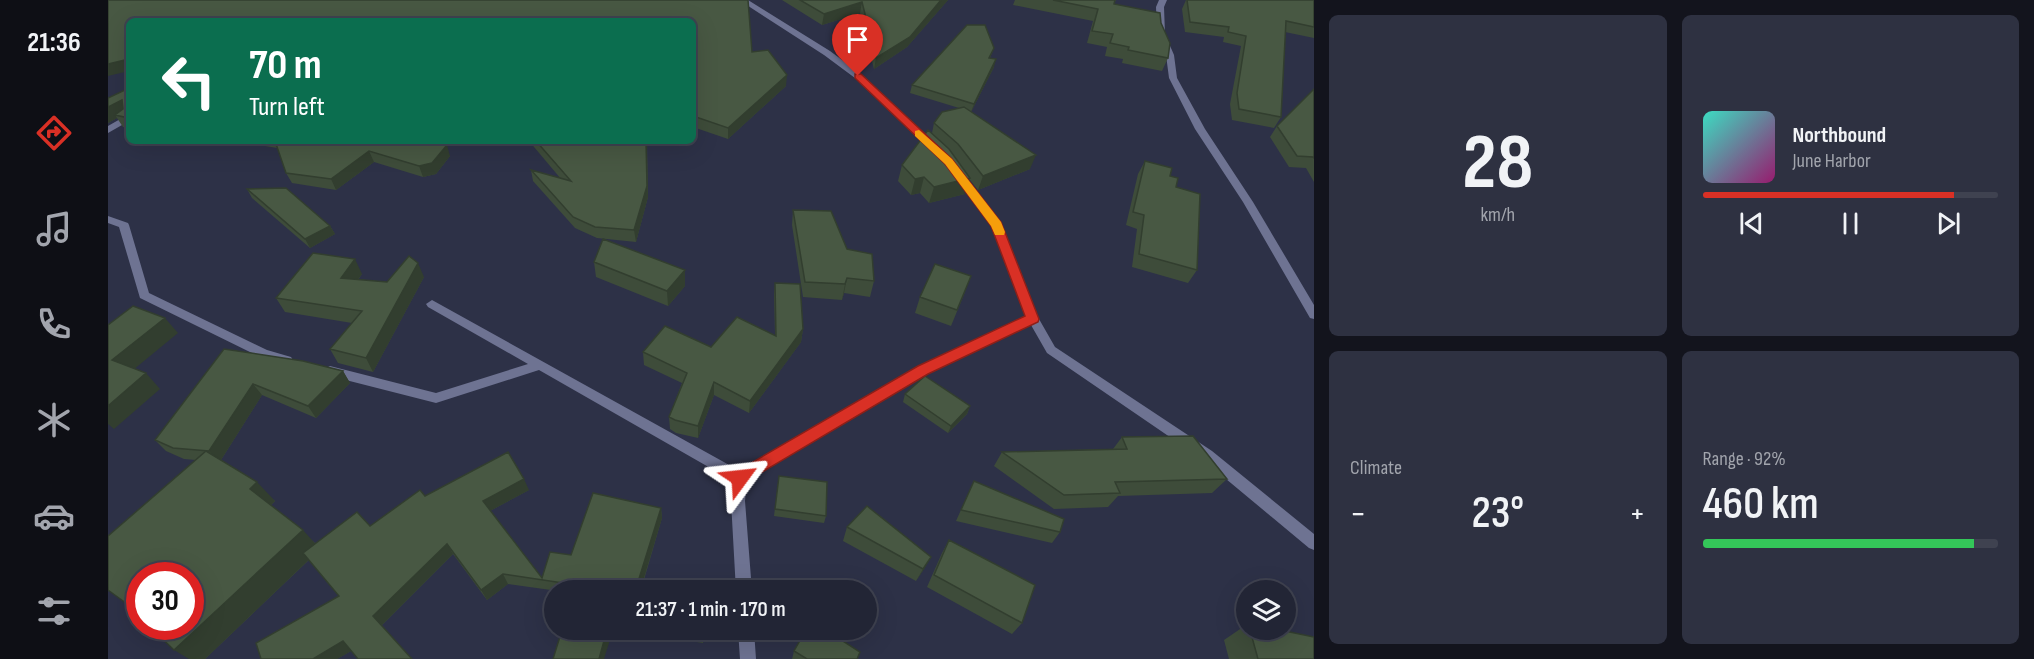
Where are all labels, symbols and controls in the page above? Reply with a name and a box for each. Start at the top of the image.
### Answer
pin [832,14,883,76]
icon: arrive [841,23,874,56]
text: 21:36 [27,27,81,59]
text: 70 m [249,40,322,91]
icon: left [150,42,228,120]
text: Turn left [249,91,325,123]
icon: directions [33,112,75,154]
text: 28 [1462,117,1533,210]
text: Northbound [1793,122,1886,149]
text: June Harbor [1793,149,1871,173]
text: km/h [1480,203,1515,227]
icon: previous [1735,207,1768,240]
icon: pause [1834,207,1867,240]
icon: next [1932,207,1965,240]
icon: music [33,208,75,250]
icon: phone [33,303,75,345]
icon: climate [33,399,75,441]
position arrow [708,446,772,510]
text: Range · 92% [1703,447,1786,471]
text: Climate [1350,456,1402,480]
text: 460 km [1703,477,1819,532]
text: 23° [1471,486,1524,541]
text: − [1350,494,1366,534]
text: + [1629,494,1645,534]
icon: car [33,495,75,537]
speed limit sign: 30 [126,562,204,640]
map controls [1236,580,1296,640]
button: layers [1236,580,1296,640]
icon: filters [33,590,75,632]
text: 21:37 · 1 min · 170 m [635,596,786,623]

